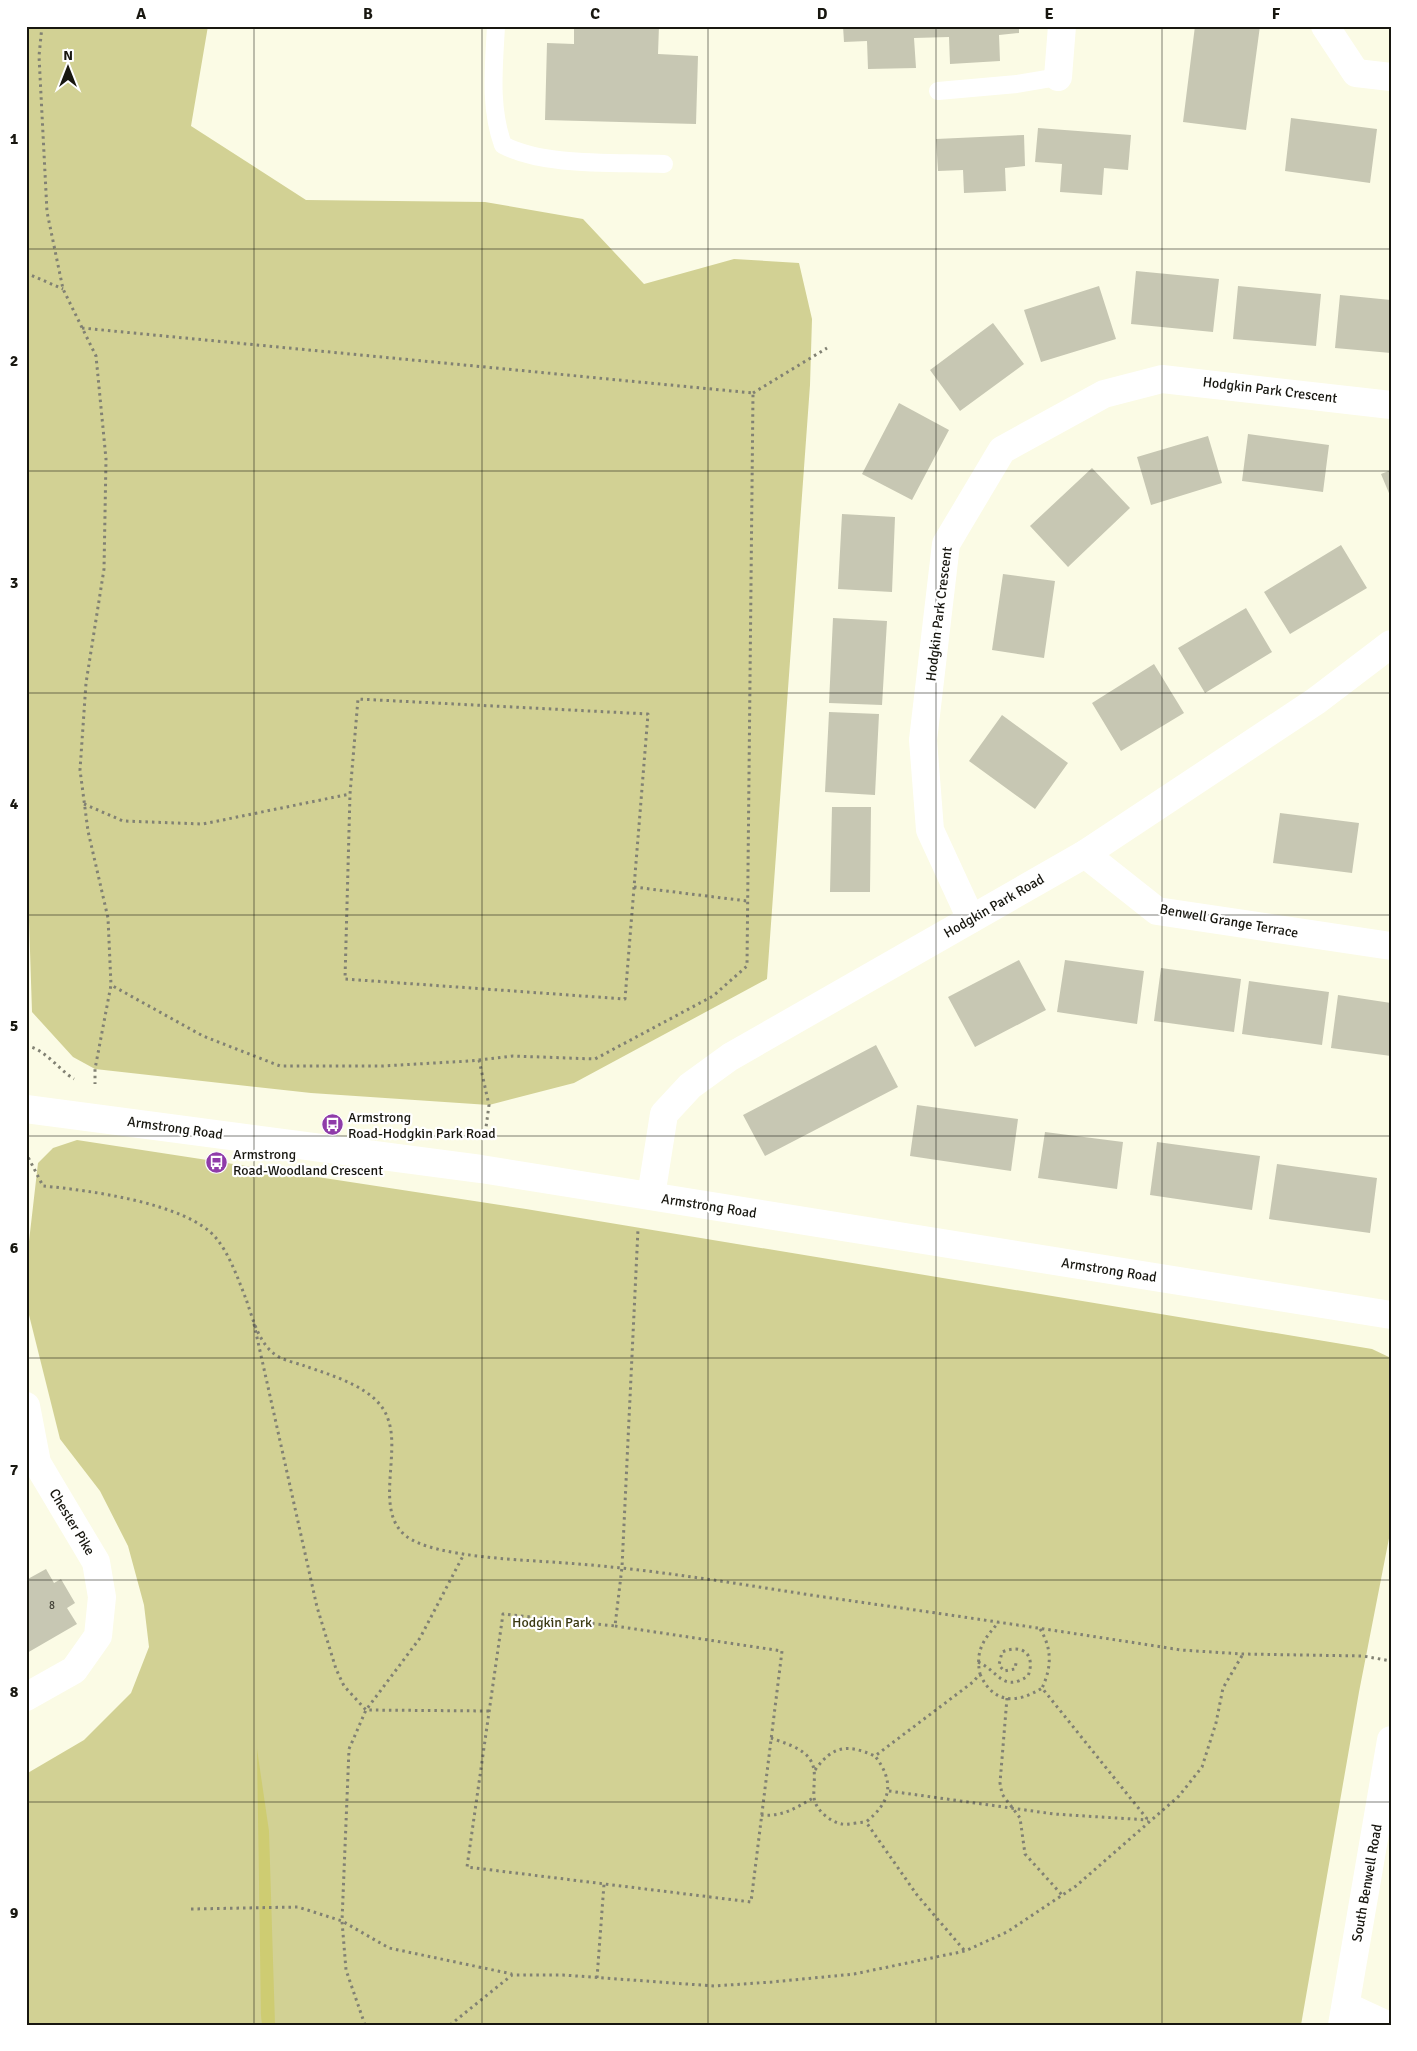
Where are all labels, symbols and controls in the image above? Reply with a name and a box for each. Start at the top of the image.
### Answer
text: A [136,4,147,24]
text: B [363,4,373,24]
text: C [590,4,600,24]
text: D [817,4,828,24]
text: E [1044,4,1054,24]
text: F [1272,4,1281,24]
north arrow [42,42,92,92]
text: N [63,47,73,64]
text: 1 [10,129,19,149]
text: 2 [10,351,18,371]
street label: Hodgkin Park Crescent [1202,373,1338,407]
street label: Hodgkin Park Crescent [922,546,956,682]
text: 3 [10,573,18,593]
text: 4 [10,794,19,814]
street label: Hodgkin Park Road [941,870,1047,942]
street label: Benwell Grange Terrace [1158,900,1300,942]
text: 5 [10,1016,18,1036]
place label: Armstrong Road-Hodgkin Park Road [348,1109,496,1142]
street label: Armstrong Road [126,1113,224,1143]
bus stop icon: Armstrong Road-Hodgkin Park Road [320,1113,344,1137]
place label: Armstrong Road-Woodland Crescent [233,1146,383,1179]
bus stop icon: Armstrong Road-Woodland Crescent [205,1150,229,1174]
street label: Armstrong Road [660,1190,758,1222]
text: 6 [10,1238,19,1258]
street label: Armstrong Road [1060,1254,1158,1286]
text: 7 [10,1460,19,1480]
street label: Chester Pike [45,1486,99,1558]
house number: 8 [49,1599,55,1612]
park label: Hodgkin Park [512,1614,592,1631]
text: 8 [10,1682,19,1702]
street label: South Benwell Road [1348,1823,1386,1943]
text: 9 [10,1903,19,1923]

